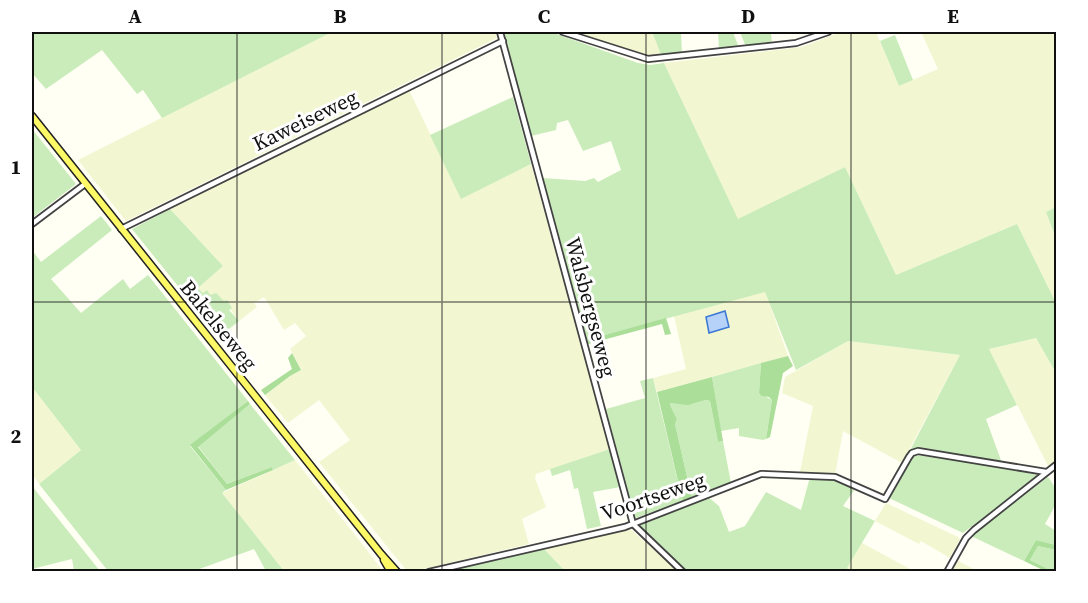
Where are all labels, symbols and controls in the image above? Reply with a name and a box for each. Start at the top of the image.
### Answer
text: A [128,2,142,30]
text: B [333,2,347,30]
text: C [538,2,550,30]
text: D [741,2,755,30]
text: E [947,2,959,30]
street label: Kaweiseweg [248,82,362,158]
text: 1 [11,153,21,181]
street label: Walsbergseweg [558,234,624,380]
street label: Bakelseweg [174,274,264,376]
text: 2 [11,422,22,450]
street label: Voortseweg [597,465,709,527]

